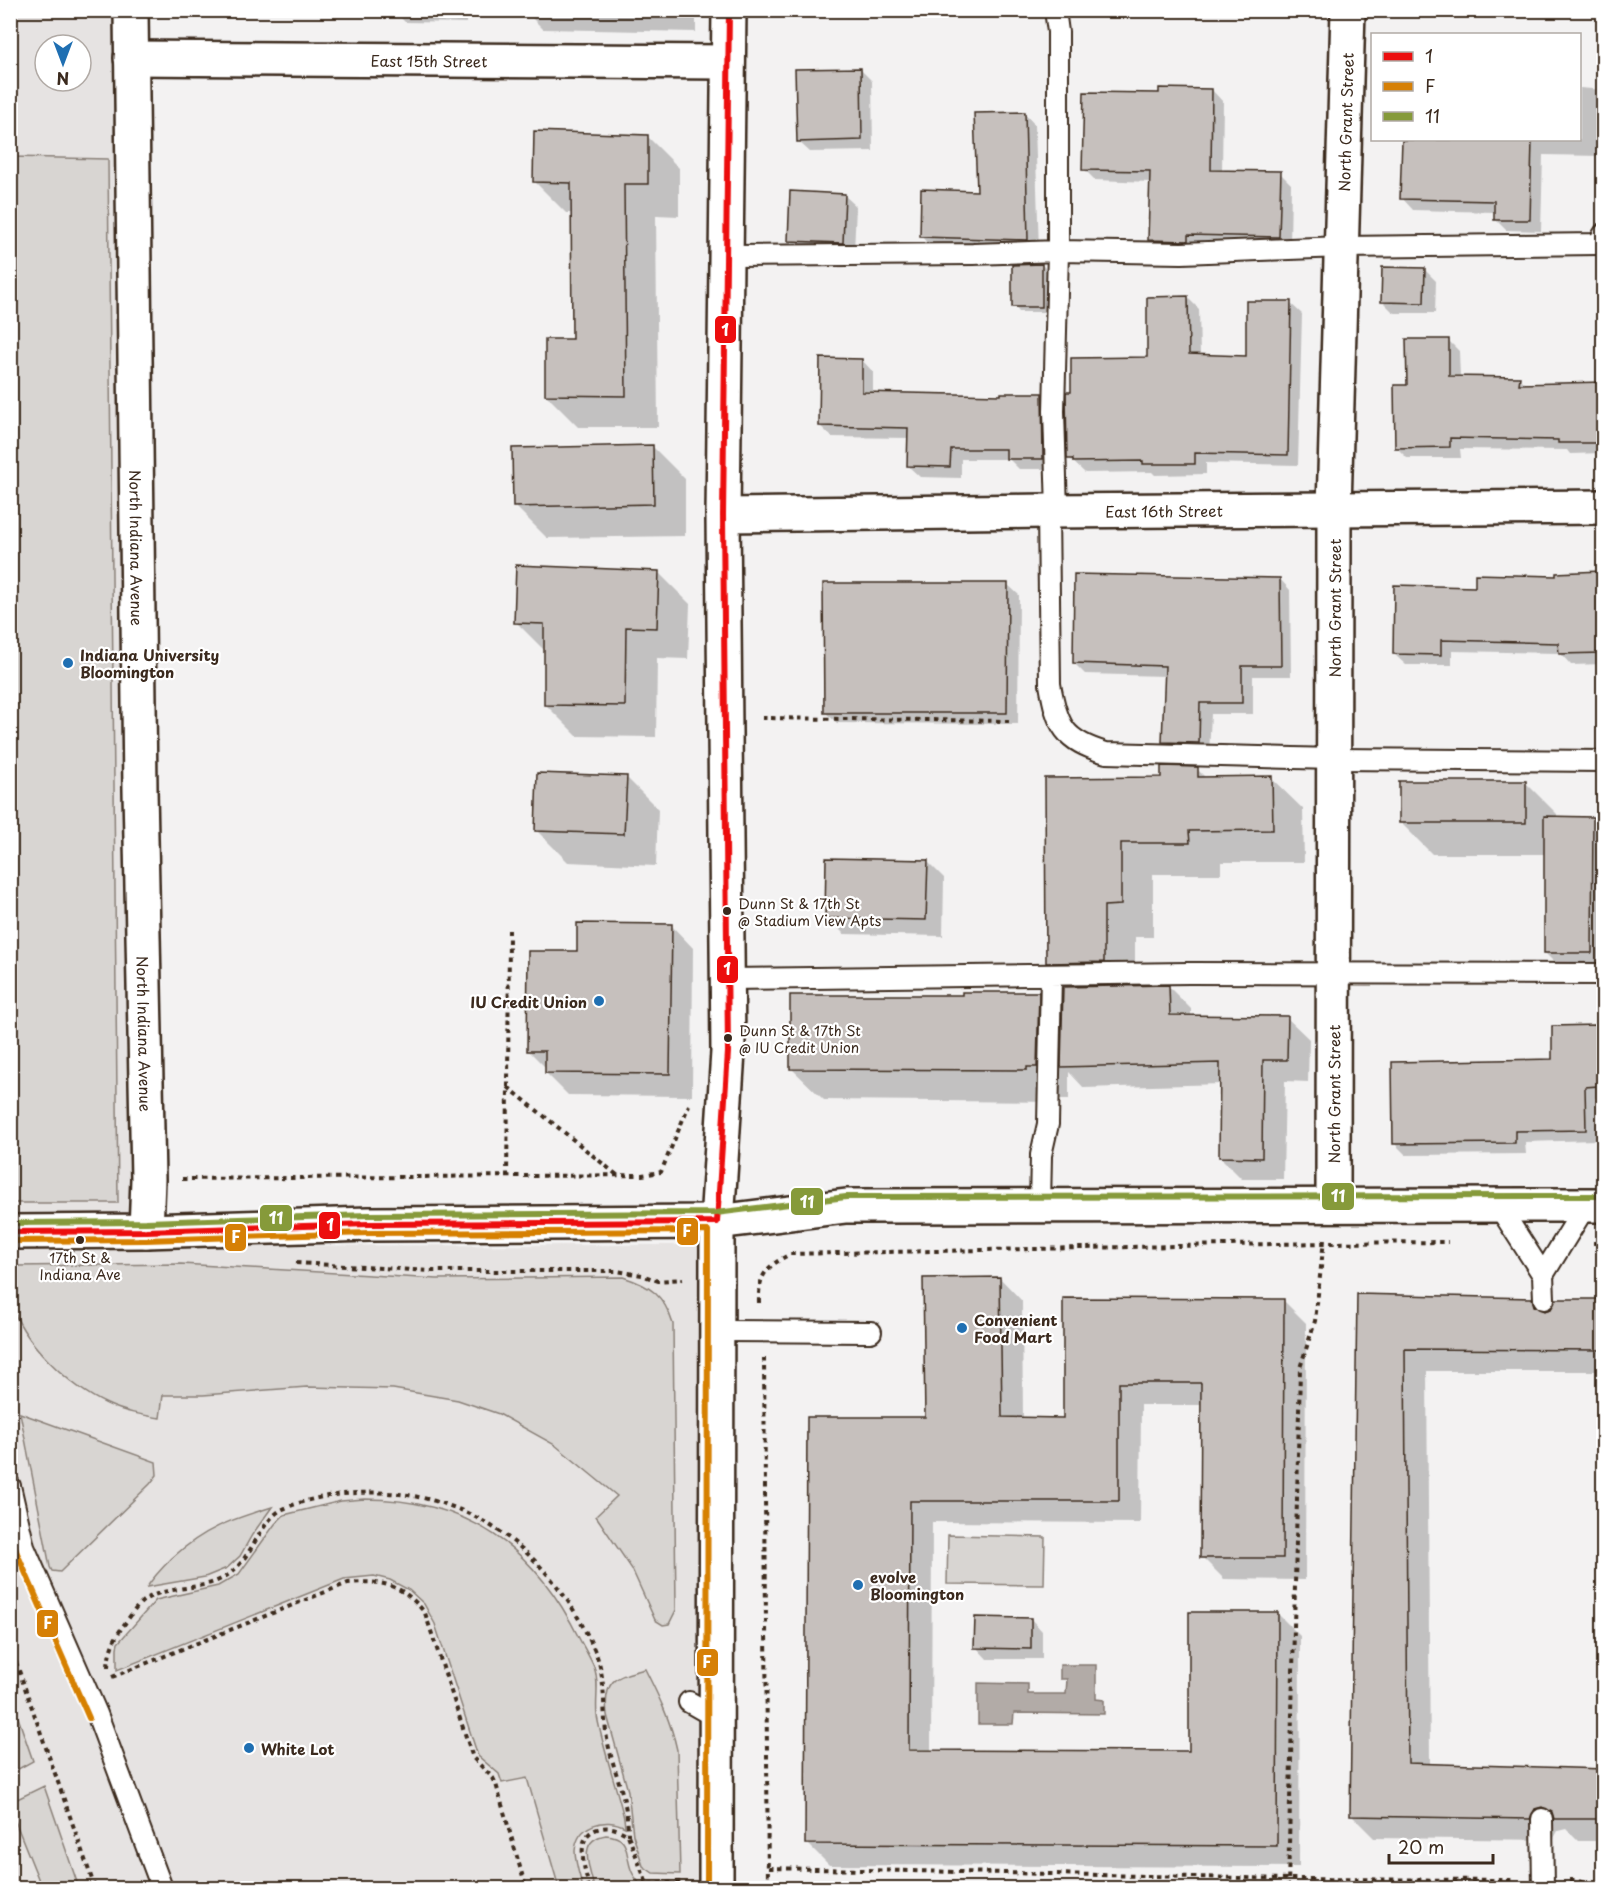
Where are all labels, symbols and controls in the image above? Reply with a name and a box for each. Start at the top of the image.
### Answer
north arrow [33,33,93,93]
legend [1371,33,1581,141]
text: 1 [1425,42,1433,69]
street label: East 15th Street [370,48,488,72]
street label: North Grant Street [1331,52,1358,192]
text: N [57,67,69,91]
text: F [1425,72,1435,99]
text: 11 [1425,102,1440,129]
line badge: 1 [714,315,737,344]
text: 1 [721,317,729,341]
street label: North Indiana Avenue [125,470,150,626]
street label: East 16th Street [1105,498,1223,522]
street label: North Grant Street [1322,539,1345,677]
place label: Indiana University Bloomington [80,643,220,683]
marker: Indiana University Bloomington [61,656,75,670]
place label: Dunn St & 17th St @ Stadium View Apts [738,893,882,931]
marker: Dunn St & 17th St @ Stadium View Apts [721,905,733,917]
line badge: 1 [716,955,739,984]
street label: North Indiana Avenue [132,956,158,1112]
text: 1 [723,956,731,980]
place label: IU Credit Union [470,990,587,1013]
marker: IU Credit Union [592,994,606,1008]
place label: Dunn St & 17th St @ IU Credit Union [739,1020,861,1058]
street label: North Grant Street [1322,1025,1345,1163]
marker: Dunn St & 17th St @ IU Credit Union [722,1032,734,1044]
line badge: 11 [1321,1182,1355,1211]
text: 11 [1331,1183,1345,1207]
line badge: 11 [790,1187,824,1216]
text: 11 [800,1189,814,1213]
line badge: 11 [259,1204,293,1232]
text: 11 [269,1205,283,1229]
line badge: 1 [318,1211,341,1240]
text: 1 [326,1212,334,1236]
line badge: F [676,1217,699,1246]
text: F [682,1218,692,1242]
line badge: F [224,1223,247,1252]
text: F [231,1224,241,1248]
marker: 17th St & Indiana Ave [74,1234,86,1246]
place label: 17th St & Indiana Ave [39,1247,121,1285]
place label: Convenient Food Mart [974,1308,1057,1348]
marker: Convenient Food Mart [955,1321,969,1335]
place label: evolve Bloomington [870,1565,964,1605]
marker: evolve Bloomington [851,1578,865,1592]
line badge: F [36,1609,59,1638]
text: F [43,1610,53,1634]
line badge: F [696,1648,719,1677]
text: F [702,1649,712,1673]
place label: White Lot [261,1737,335,1760]
marker: White Lot [242,1741,256,1755]
scale bar [1389,1827,1492,1865]
text: 20 m [1398,1833,1444,1860]

